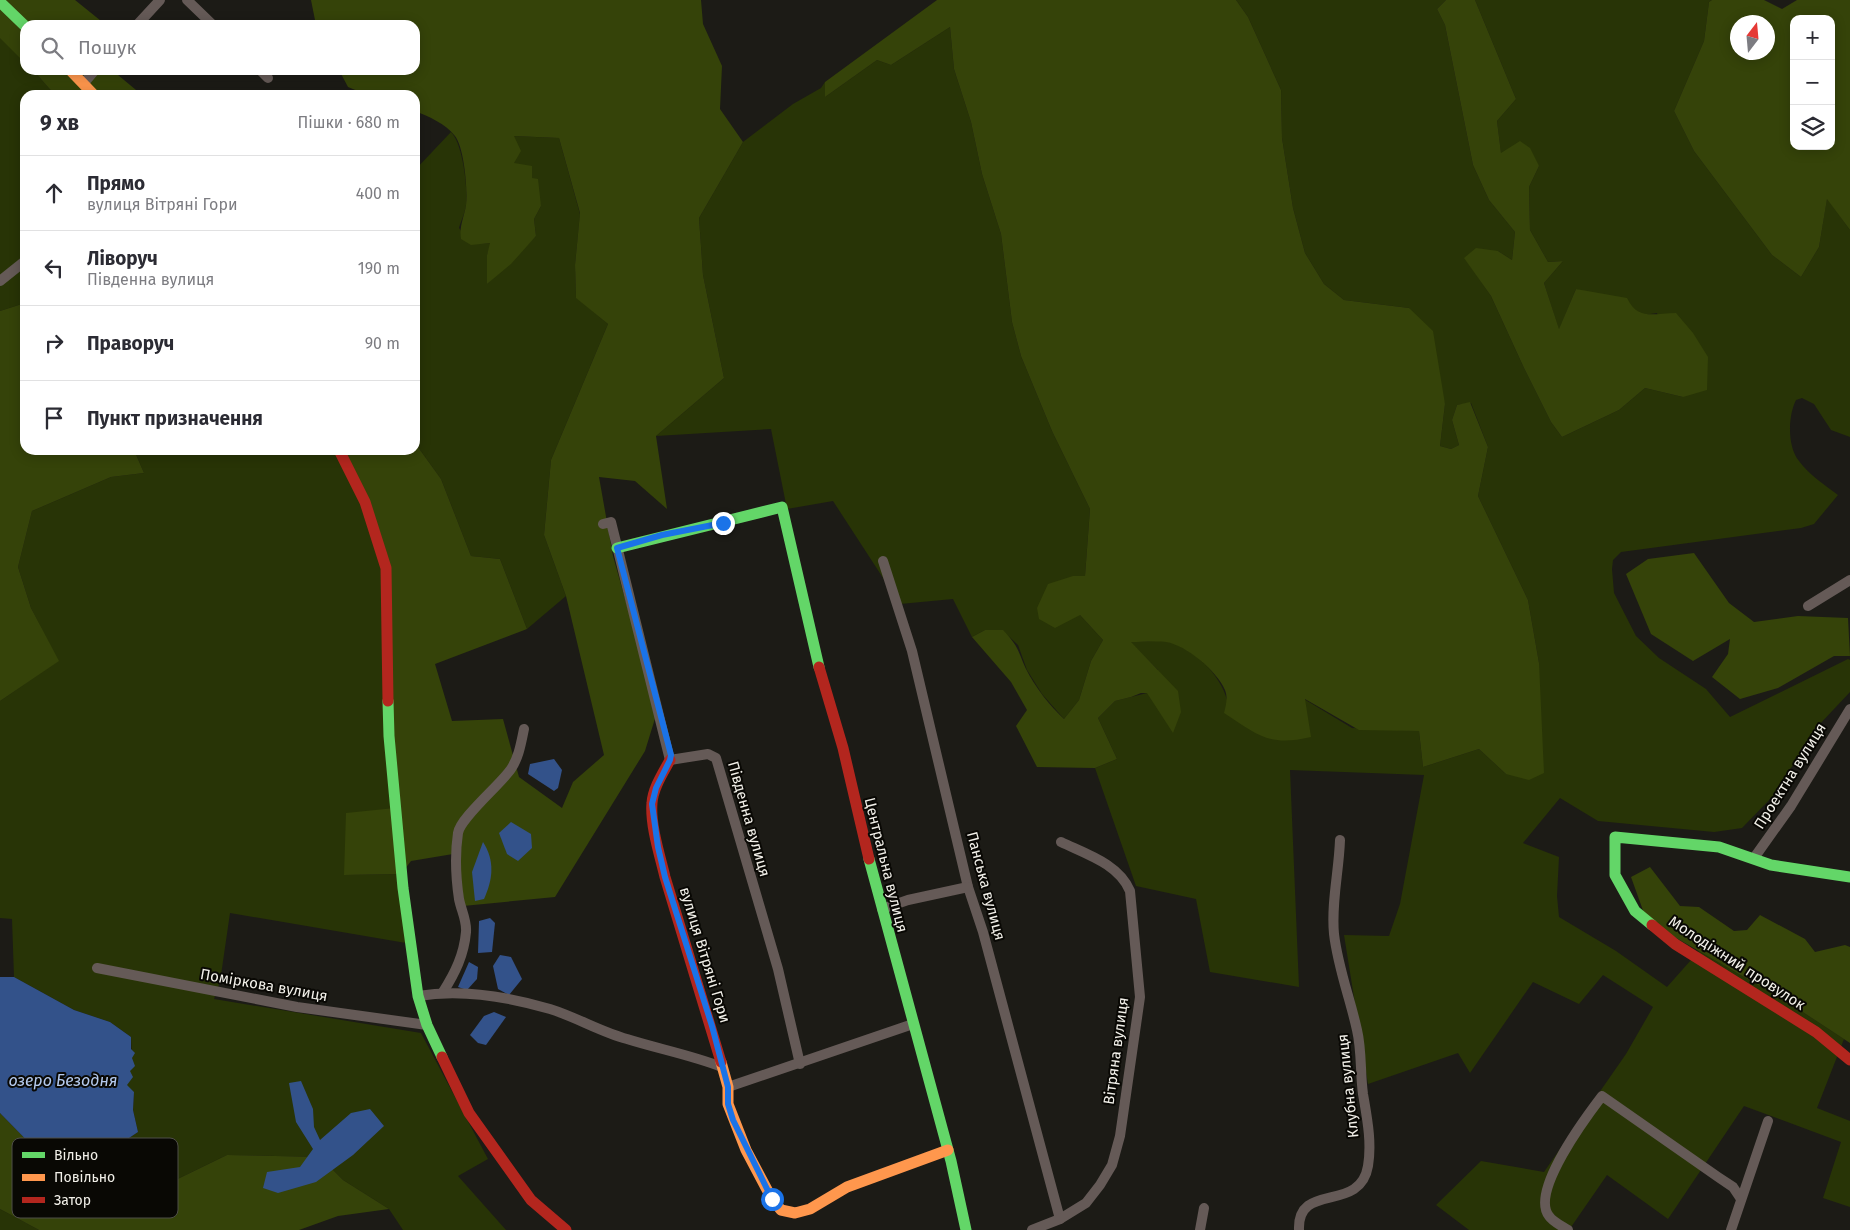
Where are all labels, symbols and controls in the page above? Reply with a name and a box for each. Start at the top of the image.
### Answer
north arrow [1730,15,1775,60]
map controls [1790,15,1835,150]
button: + [1790,15,1835,60]
search box [20,20,420,75]
icon: search [38,34,66,62]
text: Пошук [78,36,136,59]
button: − [1790,60,1835,105]
button: layers [1790,105,1835,150]
text: 9 хв [40,110,79,136]
text: Пішки · 680 m [298,113,400,132]
text: Прямо [87,172,145,195]
icon: ahead [40,179,68,207]
text: 400 m [356,184,400,203]
text: вулиця Вітряні Гори [87,195,238,214]
text: Ліворуч [87,247,158,270]
icon: left [40,254,68,282]
text: 190 m [358,259,400,278]
text: Південна вулиця [87,270,214,289]
icon: right [40,329,68,357]
text: Праворуч [87,332,174,355]
text: 90 m [365,334,400,353]
icon: arrive [40,404,68,432]
text: Пункт призначення [87,407,263,430]
route end [712,512,735,535]
street label: Проектна вулиця [1750,720,1830,832]
street label: Південна вулиця [724,759,774,879]
street label: Центральна вулиця [861,796,911,934]
street label: Панська вулиця [963,830,1009,942]
street label: вулиця Вітряні Гори [676,885,734,1025]
street label: Молодіжний провулок [1665,912,1809,1014]
street label: Поміркова вулиця [199,965,329,1005]
street label: Вітряна вулиця [1100,996,1132,1106]
street label: Клубна вулиця [1334,1033,1362,1139]
water label: озеро Безодня [8,1071,118,1090]
legend [12,1138,178,1218]
text: Вільно [54,1147,98,1164]
text: Повільно [54,1169,115,1186]
route start [761,1188,784,1211]
text: Затор [54,1192,91,1209]

